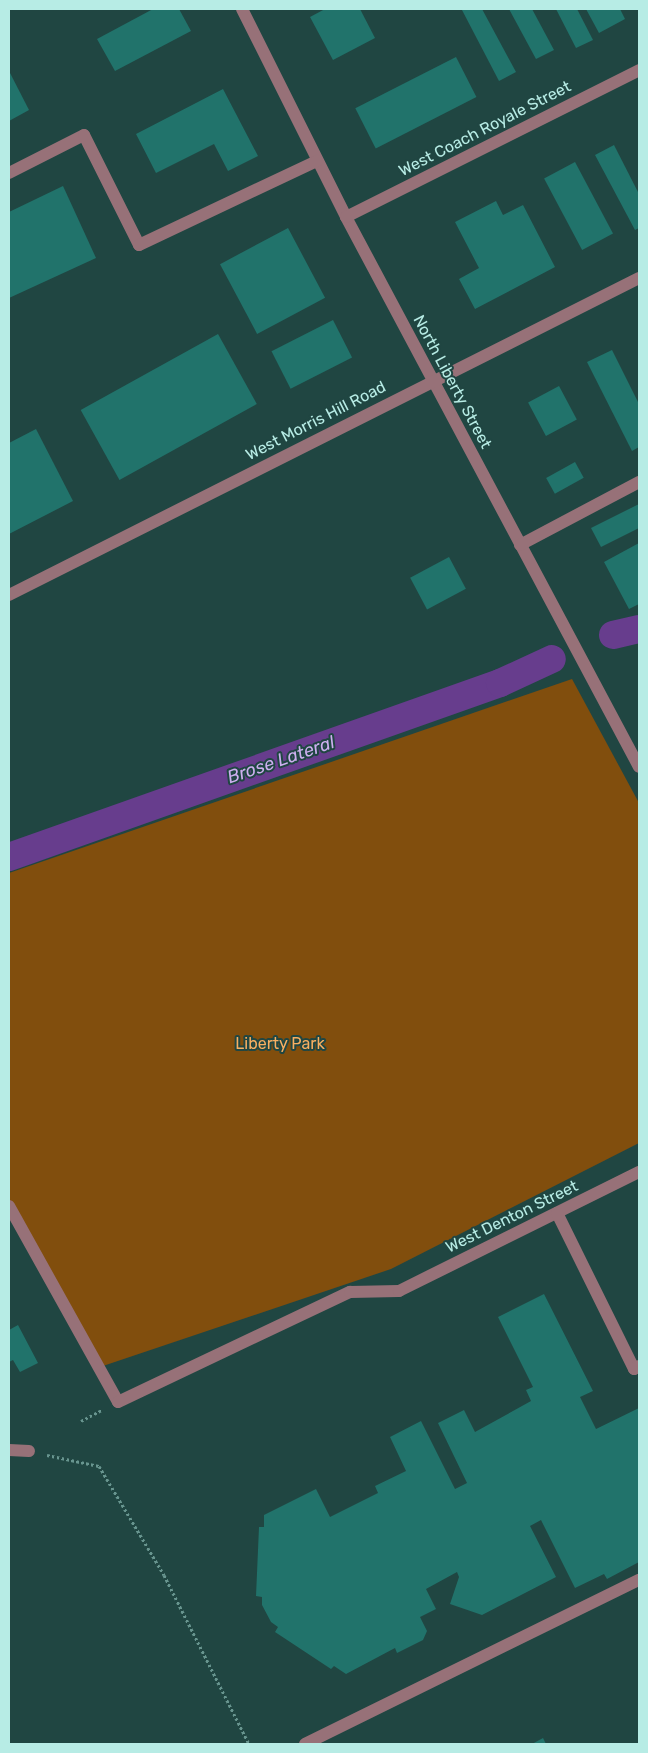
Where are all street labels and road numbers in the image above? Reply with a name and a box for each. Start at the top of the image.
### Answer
street label: West Coach Royale Street [396,77,574,181]
street label: North Liberty Street [409,312,495,452]
street label: West Morris Hill Road [243,377,389,465]
street label: West Denton Street [443,1177,581,1257]

